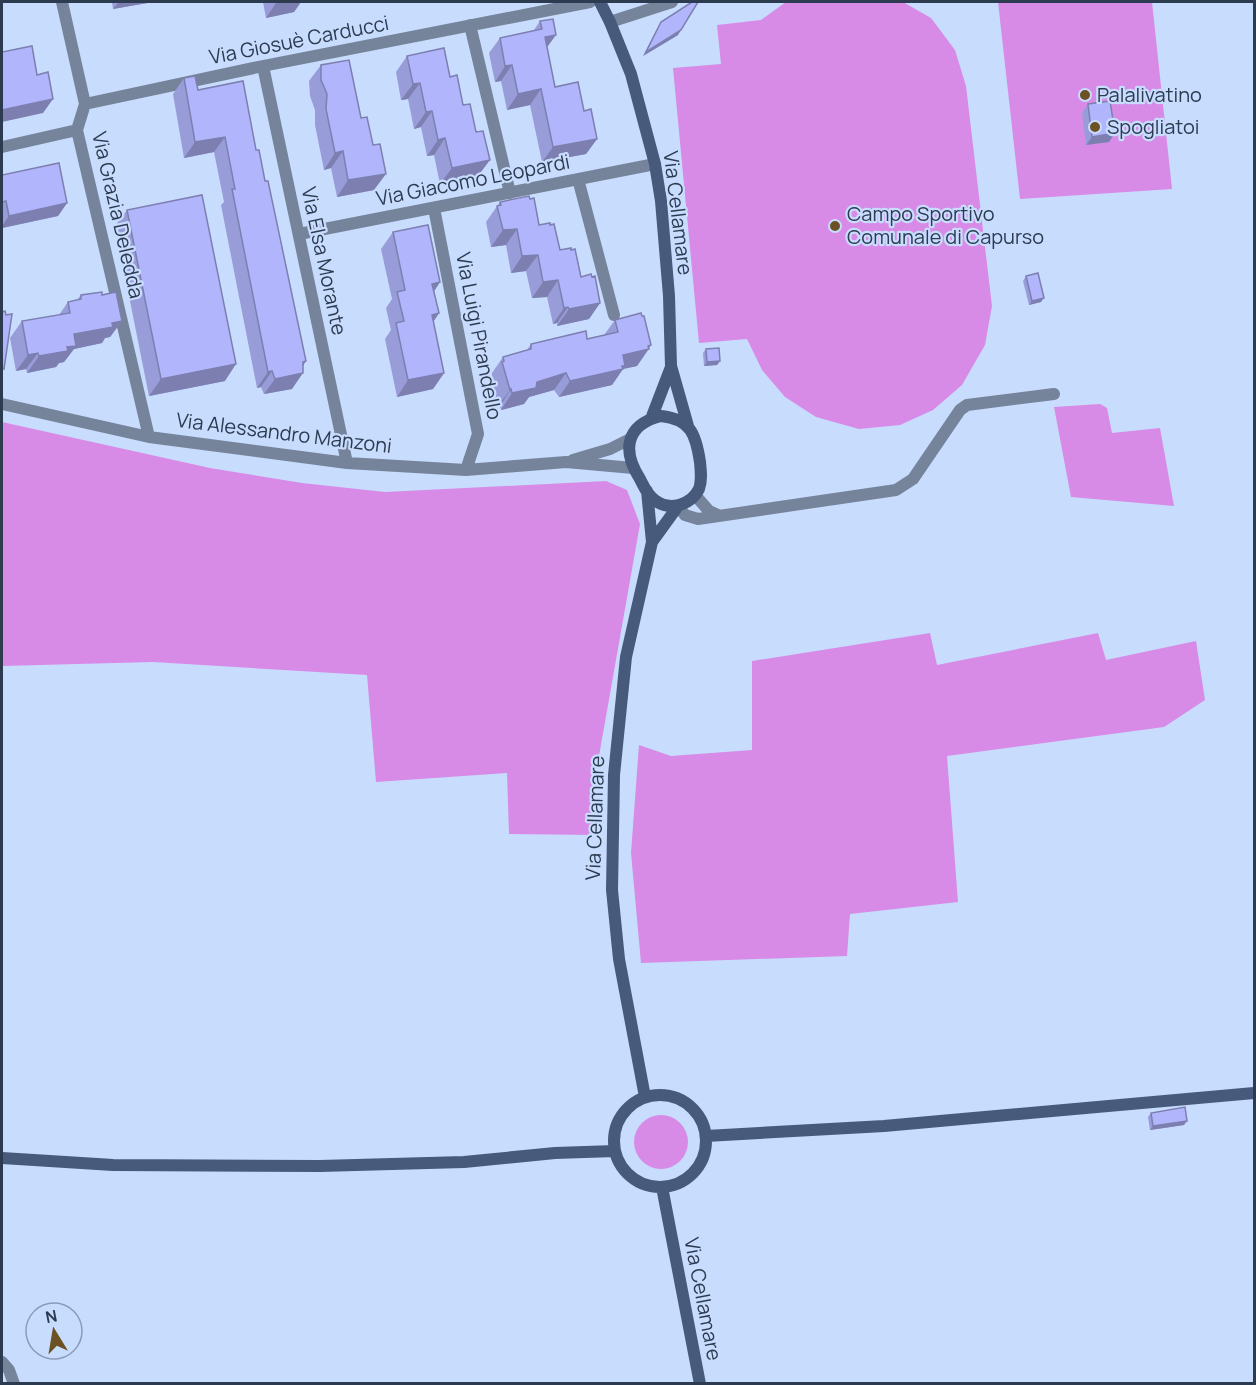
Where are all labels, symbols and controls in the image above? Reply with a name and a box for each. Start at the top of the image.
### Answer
street label: Via Giosuè Carducci [207,9,391,70]
place label: Palalivatino [1097,81,1202,108]
marker: Palalivatino [1078,88,1092,102]
place label: Spogliatoi [1107,113,1199,140]
marker: Spogliatoi [1088,120,1102,134]
street label: Via Grazia Deledda [86,129,151,301]
street label: Via Giacomo Leopardi [374,147,572,212]
street label: Via Cellamare [658,149,699,276]
street label: Via Elsa Morante [296,184,353,337]
place label: Campo Sportivo Comunale di Capurso [847,200,1044,250]
marker: Campo Sportivo Comunale di Capurso [828,219,842,233]
street label: Via Luigi Pirandello [450,250,509,422]
street label: Via Alessandro Manzoni [175,406,393,459]
street label: Via Cellamare [579,755,610,881]
street label: Via Cellamare [678,1235,729,1363]
north arrow [24,1301,84,1361]
text: N [43,1304,59,1328]

